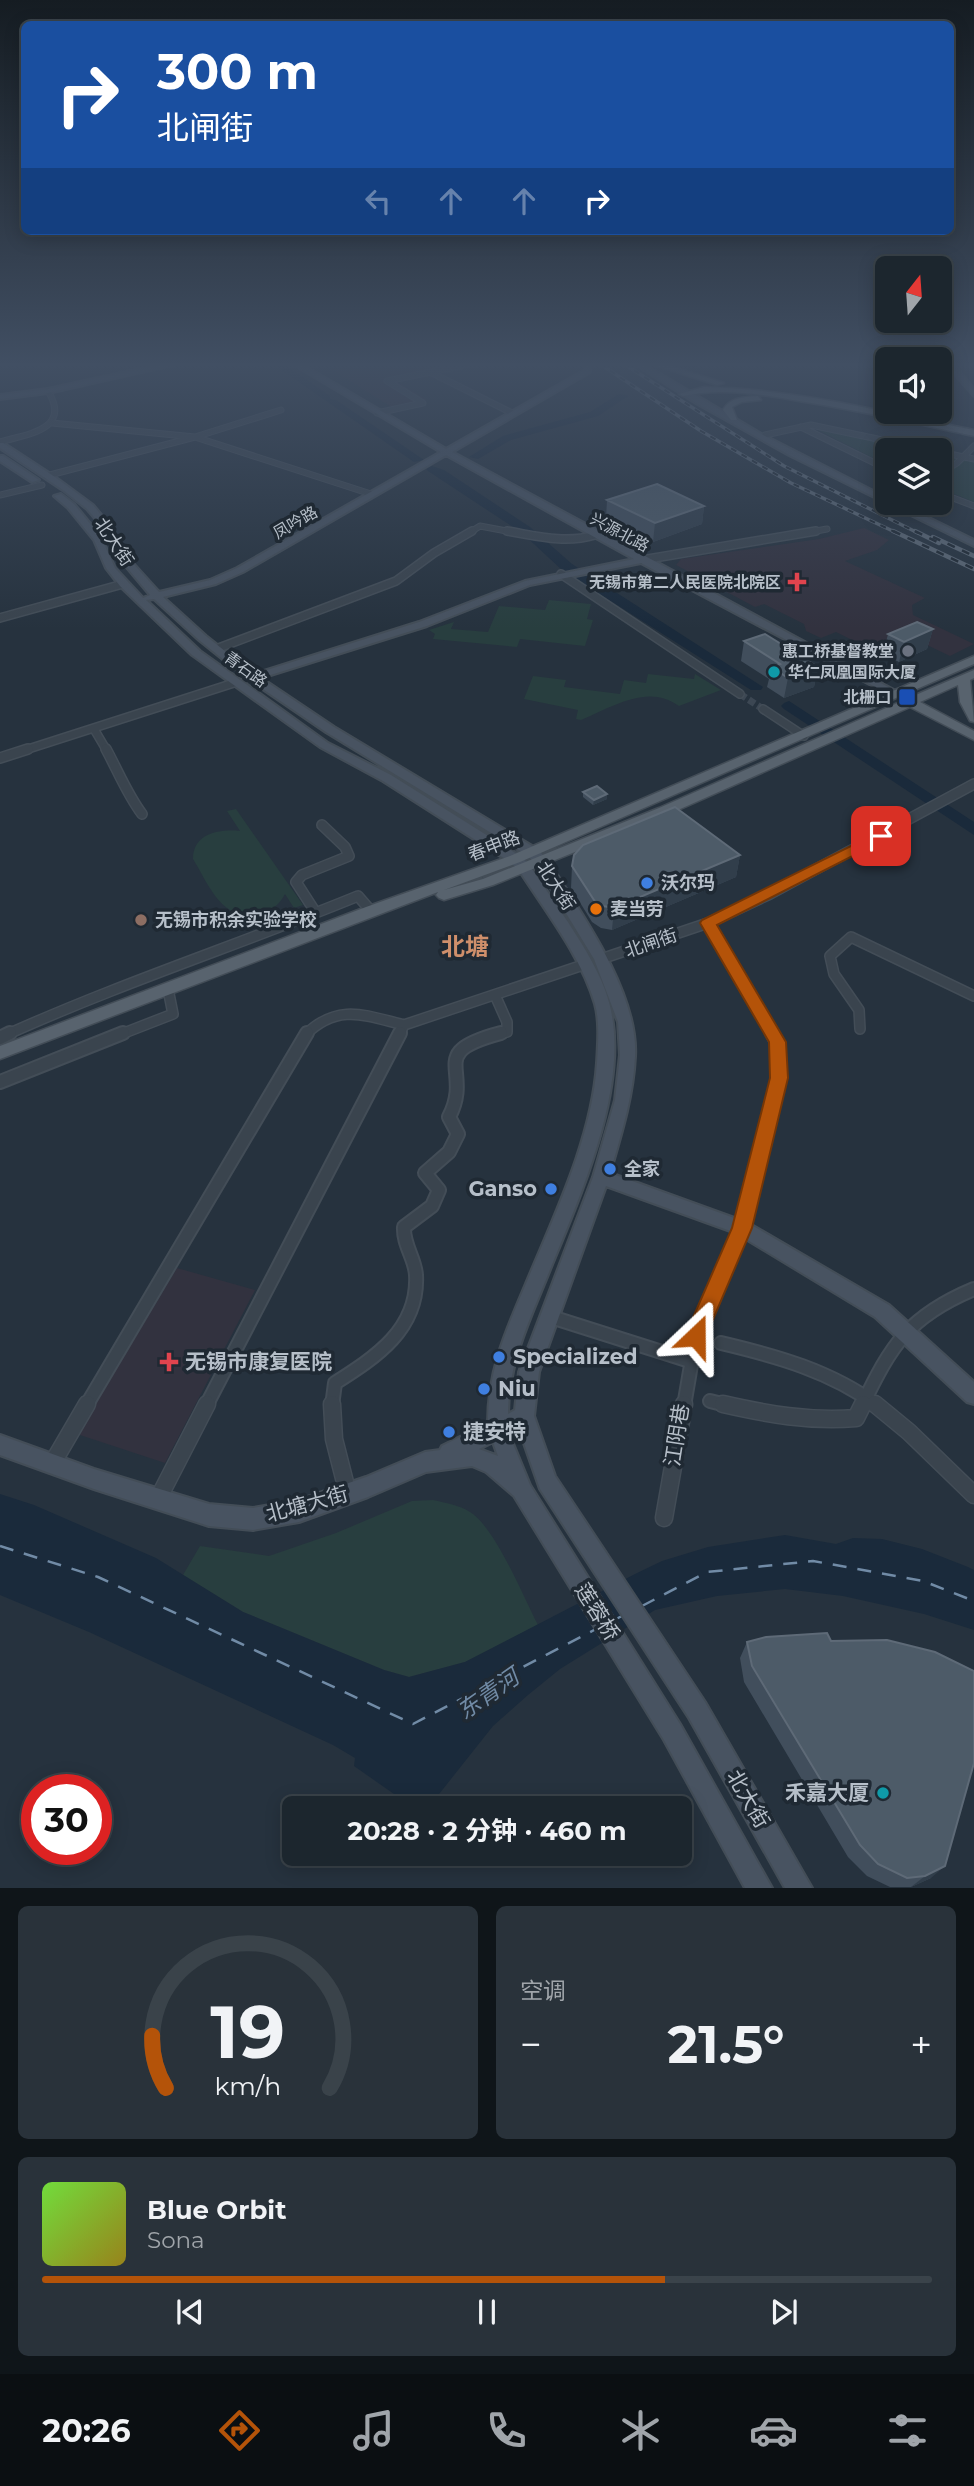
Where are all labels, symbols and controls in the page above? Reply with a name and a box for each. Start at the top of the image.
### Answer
text: 300 m [157,42,318,101]
icon: right [42,49,133,140]
text: 北闸街 [157,108,253,147]
icon: left [359,182,397,220]
icon: ahead [432,182,470,220]
icon: ahead [505,182,543,220]
icon: right [578,182,616,220]
north arrow [875,256,952,332]
map controls [875,256,952,515]
button: sound [875,347,952,424]
button: layers [875,438,952,515]
street label: 凤吟路 [270,502,321,543]
street label: 兴源北路 [587,509,652,556]
street label: 北大街 [90,513,138,571]
marker: 无锡市第二人民医院北院区 [787,572,807,592]
place label: 无锡市第二人民医院北院区 [589,573,781,592]
place label: 惠工桥基督教堂 [782,642,894,661]
marker: 惠工桥基督教堂 [900,643,916,659]
street label: 青石路 [221,648,271,691]
place label: 华仁凤凰国际大厦 [788,663,916,682]
marker: 华仁凤凰国际大厦 [766,664,782,680]
marker: 北栅口 [897,687,917,707]
place label: 北栅口 [843,688,891,707]
pin [851,806,911,866]
icon: arrive [862,817,900,855]
street label: 春申路 [465,826,523,866]
street label: 北大街 [532,857,580,915]
place label: 沃尔玛 [661,872,715,894]
marker: 沃尔玛 [639,875,655,891]
place label: 麦当劳 [610,898,664,920]
marker: 麦当劳 [588,901,604,917]
place label: 无锡市积余实验学校 [155,909,317,931]
marker: 无锡市积余实验学校 [133,912,149,928]
street label: 北闸街 [622,924,680,962]
district label: 北塘 [441,932,489,961]
place label: 全家 [624,1158,660,1180]
marker: 全家 [602,1161,618,1177]
place label: Ganso [468,1176,537,1201]
marker: Ganso [543,1181,559,1197]
position arrow [659,1299,733,1373]
place label: Specialized [513,1344,637,1369]
place label: 无锡市康复医院 [185,1349,332,1374]
marker: Specialized [491,1349,507,1365]
marker: 无锡市康复医院 [159,1352,179,1372]
place label: Niu [498,1376,536,1401]
marker: Niu [476,1381,492,1397]
street label: 江阴巷 [659,1402,694,1468]
place label: 捷安特 [463,1419,526,1444]
marker: 捷安特 [441,1424,457,1440]
street label: 北塘大街 [263,1481,351,1526]
street label: 莲蓉桥 [570,1578,625,1645]
water label: 东青河 [452,1660,528,1725]
street label: 北大街 [722,1765,775,1832]
speed limit sign: 30 [21,1774,112,1865]
place label: 禾嘉大厦 [785,1780,869,1805]
marker: 禾嘉大厦 [875,1785,891,1801]
text: 20:28 · 2 分钟 · 460 m [348,1815,626,1847]
text: 空调 [520,1977,566,2005]
text: 19 [211,1989,285,2077]
text: 21.5° [667,2013,785,2076]
text: − [520,2021,542,2068]
text: + [910,2021,932,2068]
text: km/h [215,2071,281,2101]
text: Blue Orbit [147,2194,286,2226]
text: Sona [147,2226,205,2254]
icon: previous [171,2293,209,2331]
icon: pause [468,2293,506,2331]
icon: next [765,2293,803,2331]
icon: directions [215,2406,264,2455]
icon: music [349,2406,398,2455]
icon: phone [482,2406,531,2455]
icon: climate [616,2406,665,2455]
icon: car [749,2406,798,2455]
icon: filters [883,2406,932,2455]
text: 20:26 [42,2411,131,2450]

